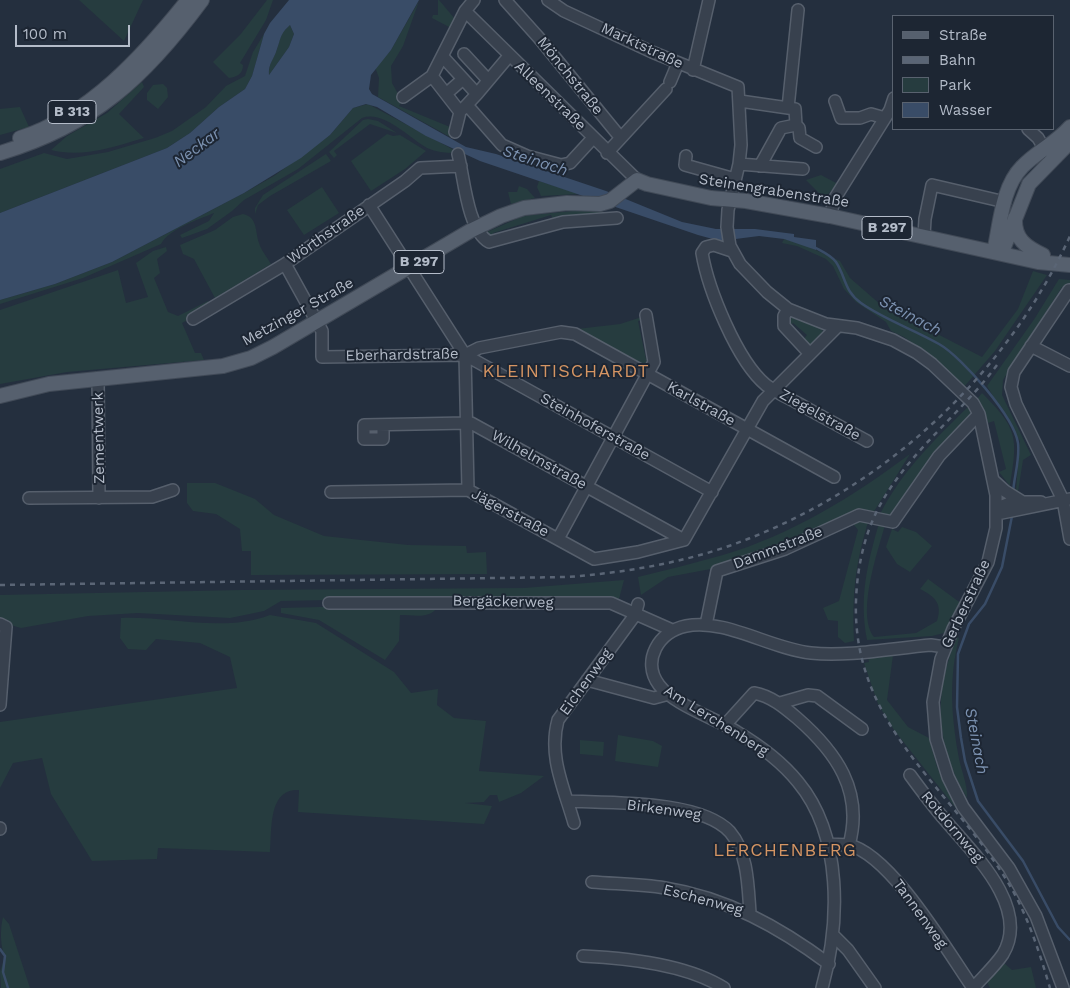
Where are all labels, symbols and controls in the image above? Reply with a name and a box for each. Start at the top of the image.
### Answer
scale bar [18,15,132,47]
legend [892,15,1055,130]
street label: Marktstraße [598,19,686,73]
text: 100 m [23,25,67,43]
text: Straße [939,26,987,44]
street label: Mönchstraße [533,33,607,119]
text: Bahn [939,51,976,69]
street label: Alleenstraße [511,58,589,134]
text: Park [939,76,971,94]
road number: B 313 [48,100,96,124]
text: Wasser [939,101,992,119]
water label: Neckar [170,124,224,172]
water label: Steinach [500,141,570,181]
street label: Steinengrabenstraße [698,170,850,212]
street label: Wörthstraße [284,202,368,268]
road number: B 297 [862,217,912,240]
road number: B 297 [394,250,444,274]
street label: Metzinger Straße [239,274,357,350]
water label: Steinach [876,292,944,340]
street label: Eberhardstraße [345,345,459,365]
district label: KLEINTISCHARDT [481,361,651,383]
street label: Karlstraße [664,378,738,430]
street label: Ziegelstraße [776,385,864,445]
street label: Steinhoferstraße [537,389,653,465]
street label: Zementwerk [89,392,109,484]
street label: Wilhelmstraße [488,426,590,494]
street label: Jägerstraße [468,485,552,541]
street label: Dammstraße [731,523,825,573]
street label: Gerberstraße [938,557,994,651]
street label: Bergäckerweg [452,592,554,612]
street label: Eichenweg [556,645,616,719]
street label: Am Lerchenberg [660,682,772,760]
water label: Steinach [960,706,992,776]
street label: Rotdornweg [917,788,987,866]
street label: Birkenweg [626,796,702,824]
district label: LERCHENBERG [712,840,858,862]
street label: Tannenweg [889,876,951,952]
street label: Eschenweg [661,881,745,919]

